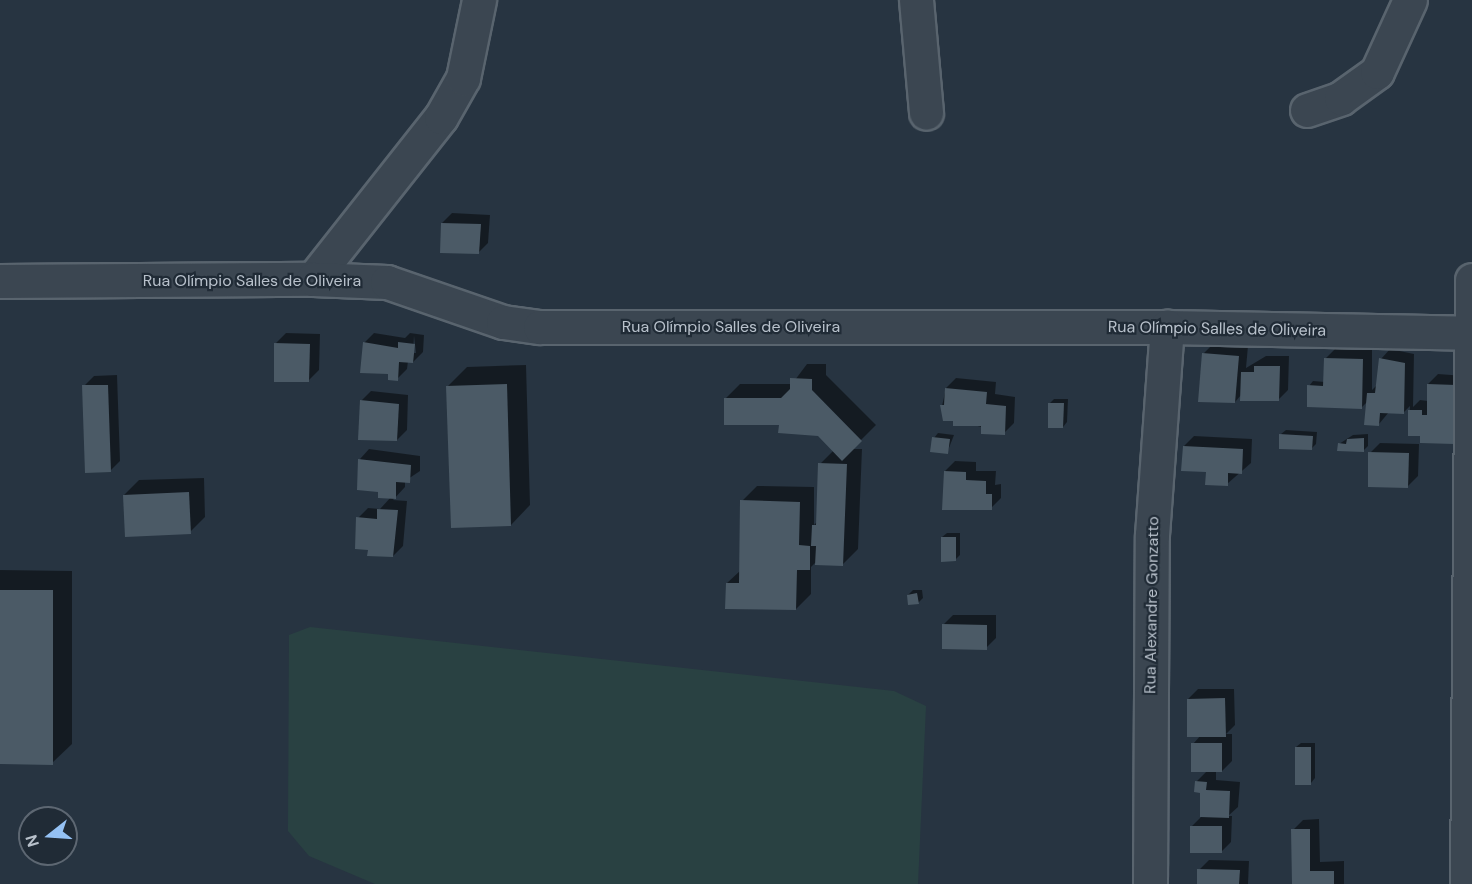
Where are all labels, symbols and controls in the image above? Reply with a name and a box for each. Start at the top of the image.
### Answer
street label: Rua Olímpio Salles de Oliveira [143,271,361,291]
street label: Rua Olímpio Salles de Oliveira [622,317,840,337]
street label: Rua Olímpio Salles de Oliveira [1108,317,1326,341]
street label: Rua Alexandre Gonzatto [1141,516,1163,694]
north arrow [18,806,78,866]
text: N [20,832,44,849]

